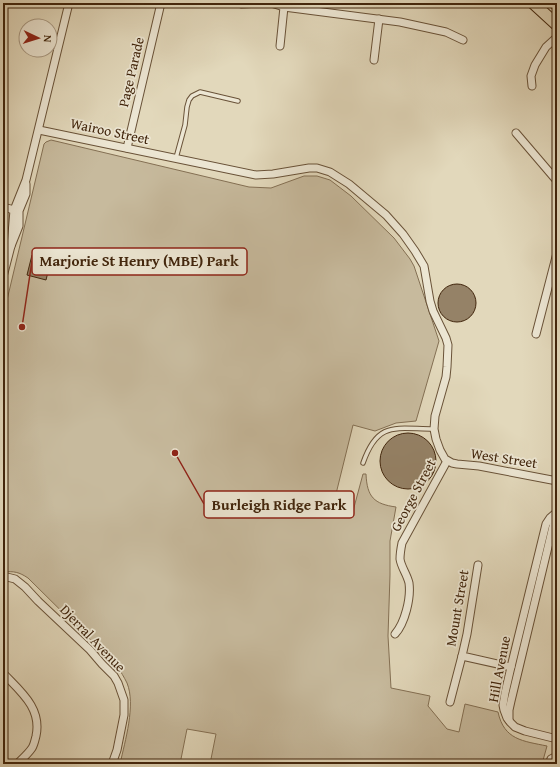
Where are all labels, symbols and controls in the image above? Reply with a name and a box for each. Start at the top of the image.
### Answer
north arrow [18,18,58,58]
text: N [40,34,56,44]
street label: Page Parade [113,35,149,109]
street label: Wairoo Street [69,113,151,149]
callout: Marjorie St Henry (MBE) Park [32,248,247,275]
text: Marjorie St Henry (MBE) Park [40,250,239,271]
street label: West Street [469,443,539,473]
street label: George Street [385,455,441,535]
callout: Burleigh Ridge Park [204,491,354,518]
text: Burleigh Ridge Park [212,494,347,515]
street label: Mount Street [440,568,474,648]
street label: Djerral Avenue [56,600,131,677]
street label: Hill Avenue [483,634,515,704]

